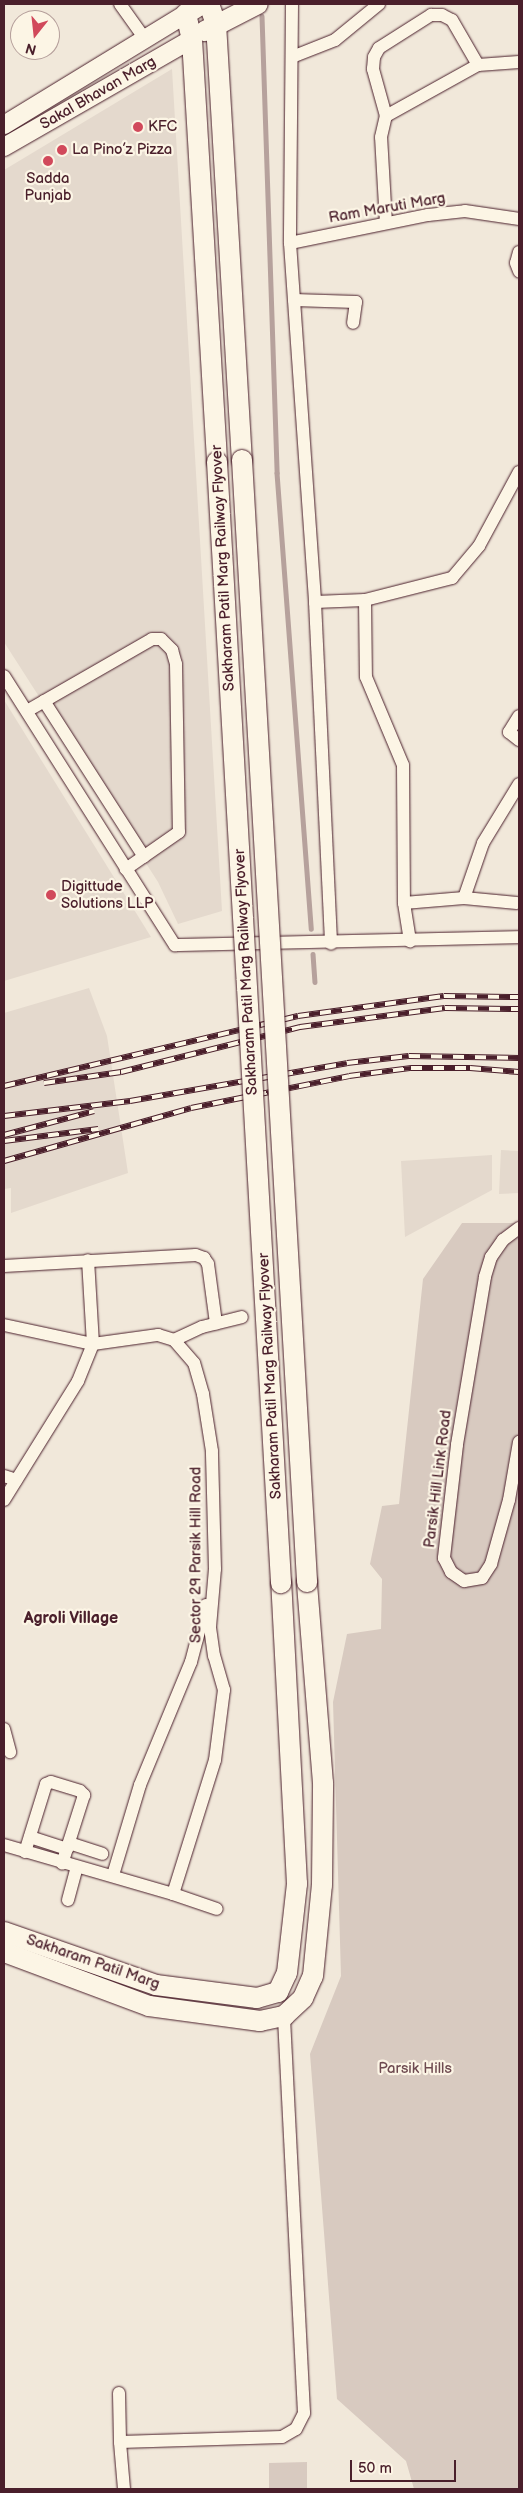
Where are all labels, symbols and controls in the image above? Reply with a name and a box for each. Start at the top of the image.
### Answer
north arrow [10,10,60,60]
text: N [24,39,38,59]
street label: Sakal Bhavan Marg [37,52,159,134]
place label: KFC [148,118,177,136]
marker: KFC [132,121,144,133]
place label: La Pino’z Pizza [72,141,172,159]
marker: La Pino’z Pizza [56,144,68,156]
marker: Sadda Punjab [42,155,54,167]
place label: Sadda Punjab [25,169,71,204]
street label: Ram Maruti Marg [327,189,447,227]
street label: Sakharam Patil Marg Railway Flyover [208,444,238,692]
street label: Sakharam Patil Marg Railway Flyover [231,848,261,1096]
place label: Digittude Solutions LLP [61,877,154,912]
marker: Digittude Solutions LLP [45,889,57,901]
street label: Sakharam Patil Marg Railway Flyover [255,1252,285,1500]
street label: Parsik Hill Link Road [421,1409,455,1549]
street label: Sector 29 Parsik Hill Road [187,1467,205,1643]
district label: Agroli Village [23,1609,119,1629]
street label: Sakharam Patil Marg [24,1931,162,1993]
park label: Parsik Hills [378,2060,452,2078]
scale bar [353,2450,459,2482]
text: 50 m [358,2459,392,2478]

